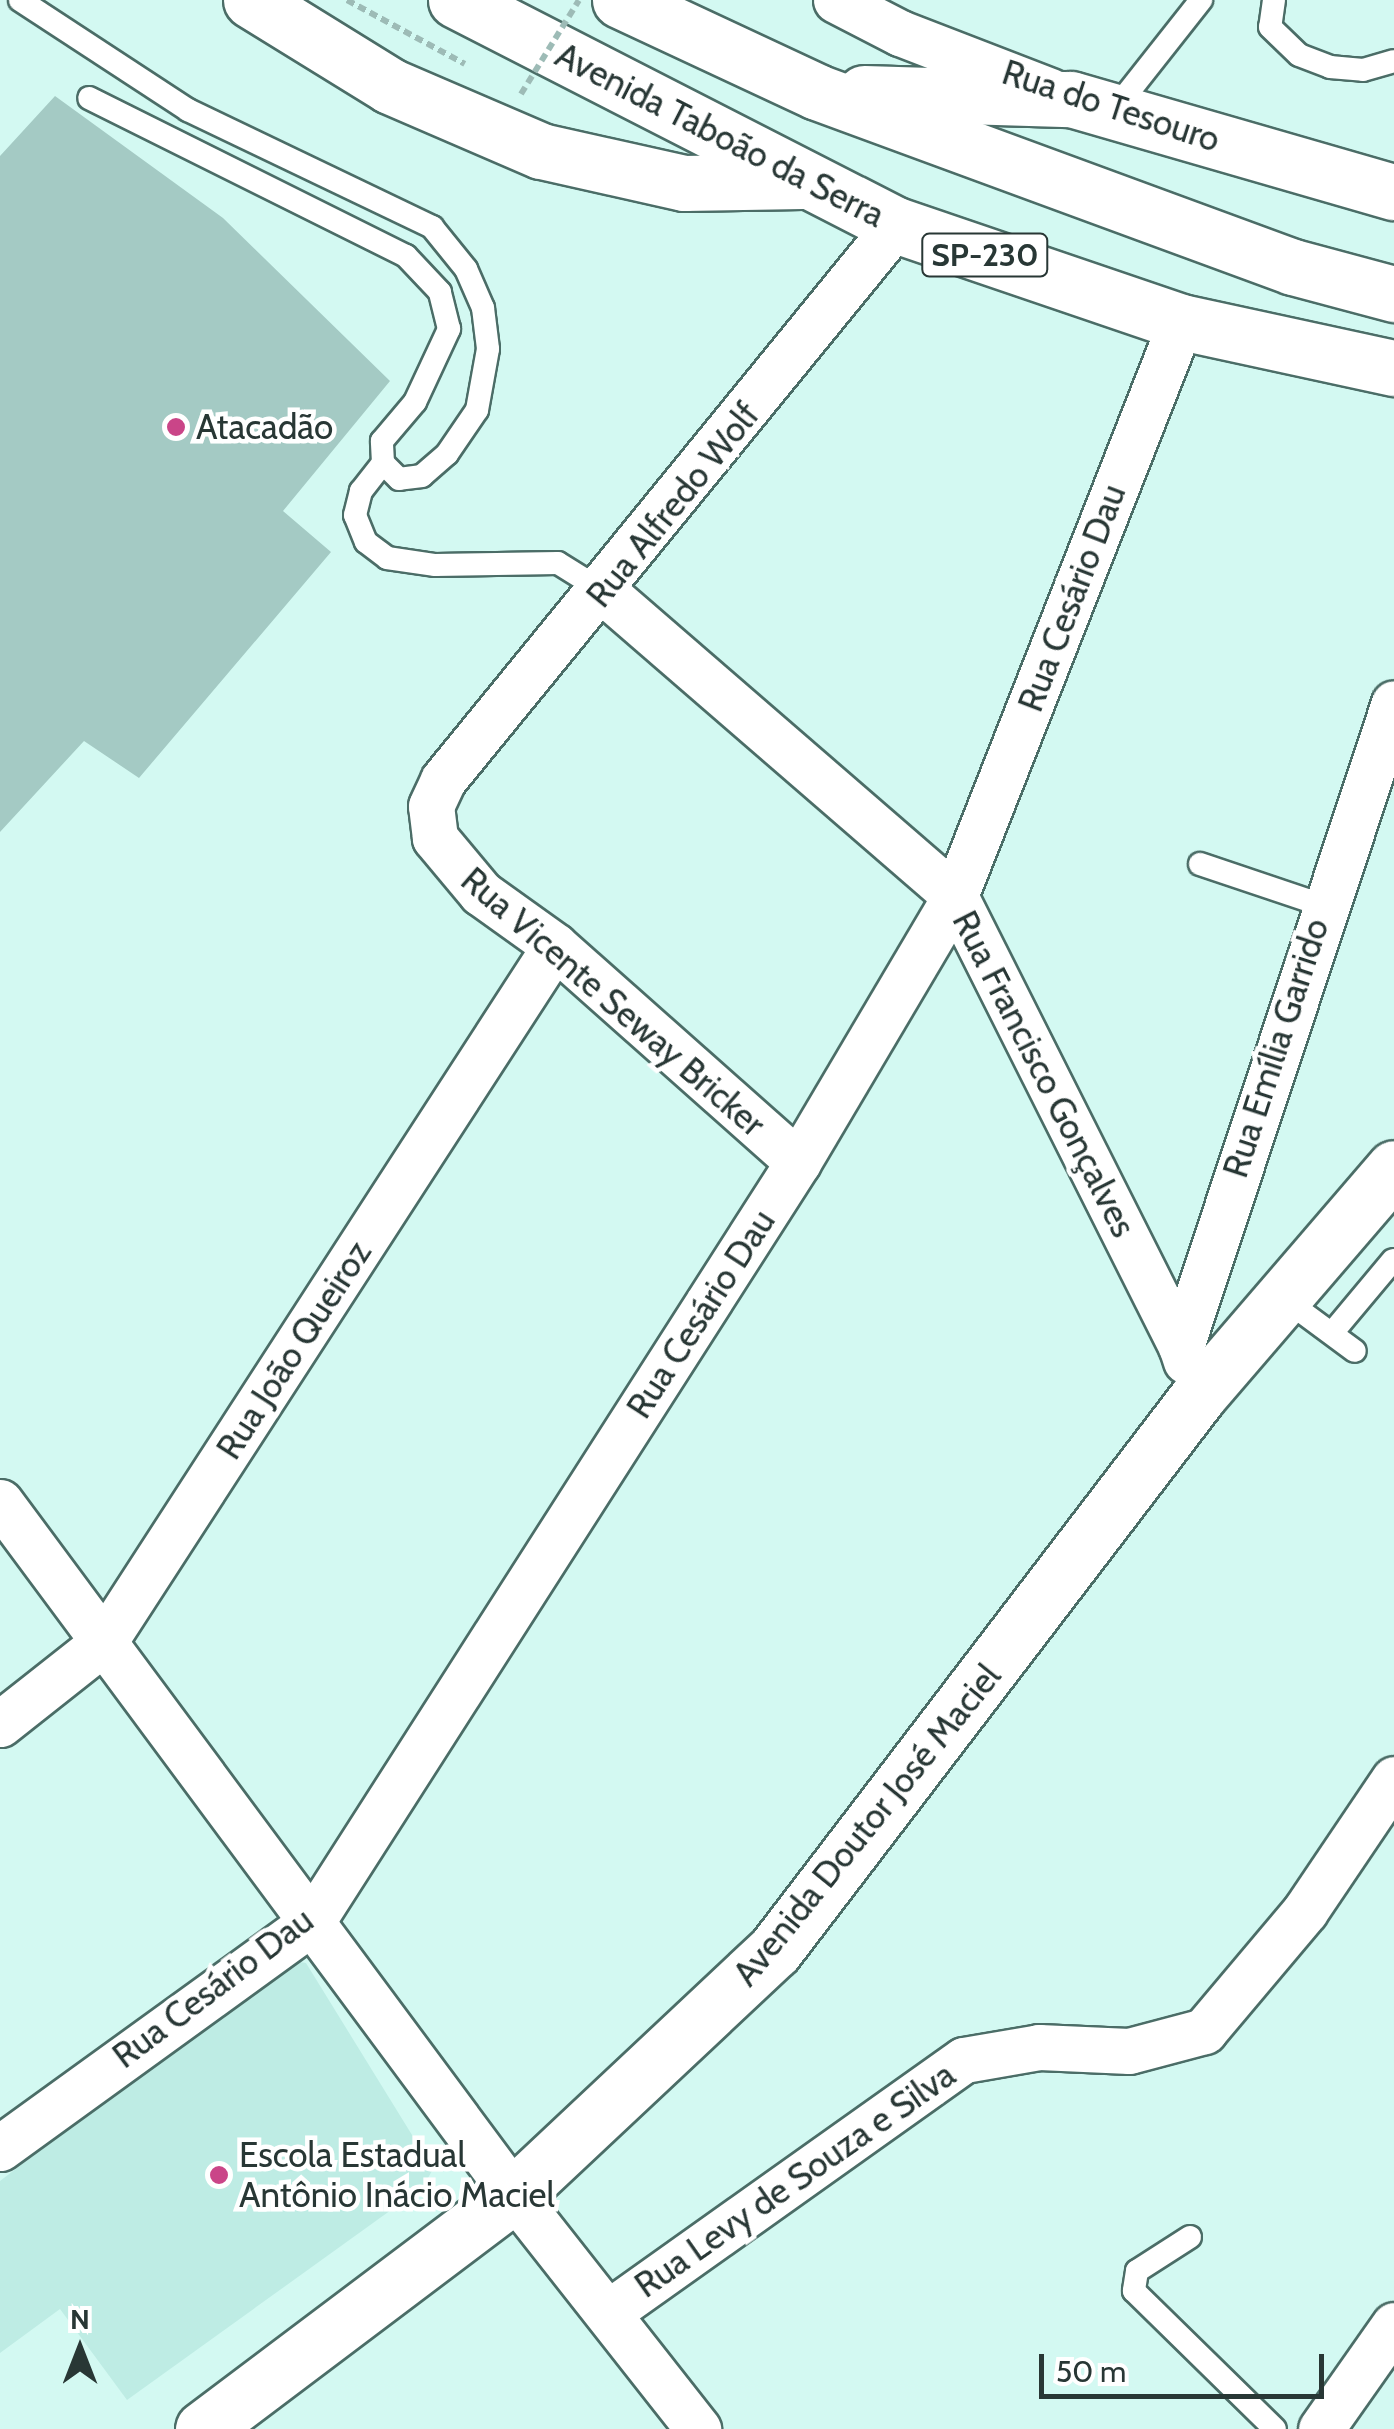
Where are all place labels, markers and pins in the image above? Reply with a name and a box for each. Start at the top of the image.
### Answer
place label: Atacadão [196,406,333,448]
marker: Atacadão [165,416,187,438]
place label: Escola Estadual Antônio Inácio Maciel [239,2134,555,2216]
marker: Escola Estadual Antônio Inácio Maciel [208,2164,230,2186]

